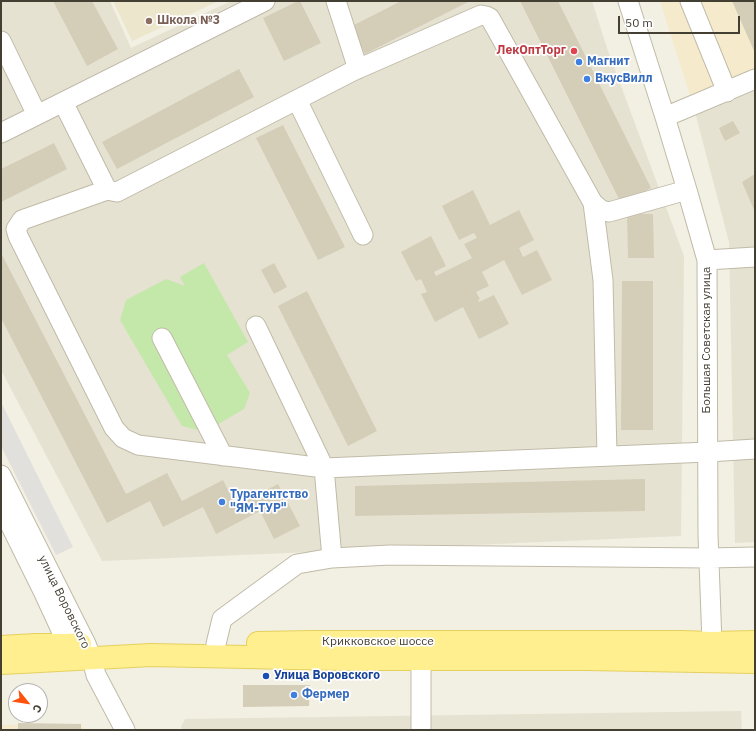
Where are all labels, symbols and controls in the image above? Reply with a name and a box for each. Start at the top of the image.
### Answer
scale bar [620,8,742,34]
place label: Школа №3 [157,14,220,28]
text: 50 m [625,15,653,30]
marker: Школа №3 [144,16,154,26]
place label: ЛекОптТорг [497,44,566,58]
marker: ЛекОптТорг [569,46,579,56]
place label: Магнит [587,55,630,69]
marker: Магнит [574,57,584,67]
place label: ВкусВилл [595,72,653,86]
marker: ВкусВилл [582,74,592,84]
street label: Большая Советская улица [700,267,714,413]
place label: Турагентство "ЯМ-ТУР" [230,488,308,516]
marker: Турагентство "ЯМ-ТУР" [217,497,227,507]
street label: улица Воровского [35,553,93,651]
street label: Крикковское шоссе [322,635,434,649]
place label: Улица Воровского [274,669,380,683]
marker: Улица Воровского [261,671,271,681]
north arrow [8,683,48,723]
place label: Фермер [302,688,350,702]
marker: Фермер [289,690,299,700]
text: С [30,702,45,715]

